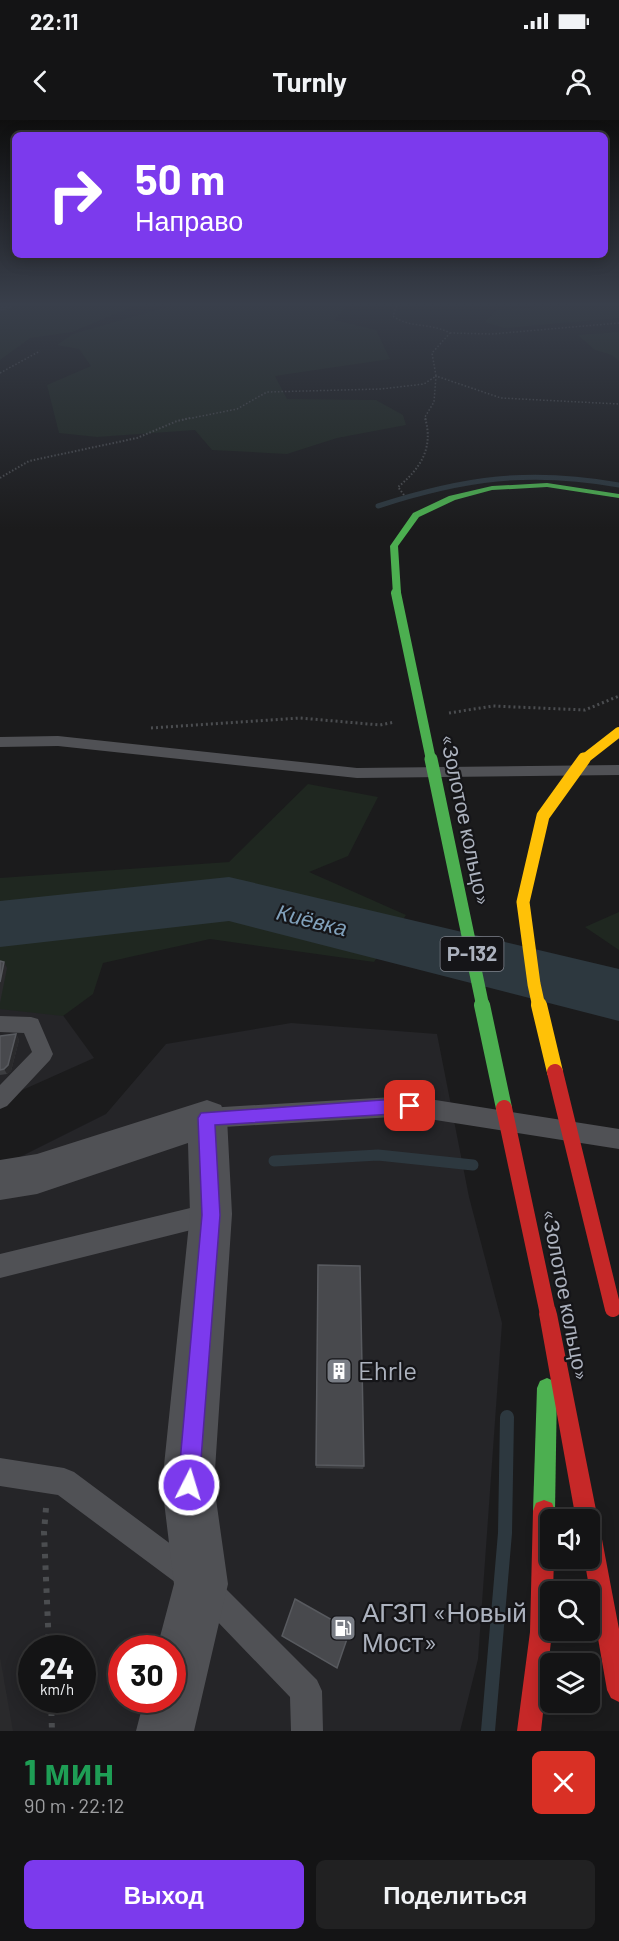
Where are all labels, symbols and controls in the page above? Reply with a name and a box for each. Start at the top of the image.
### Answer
text: 22:11 [30,8,78,34]
icon: back [24,65,57,98]
text: Turnly [272,65,347,97]
icon: person [562,65,595,98]
text: 50 m [135,153,225,203]
icon: right [36,156,114,234]
text: Направо [135,204,243,236]
street label: «Золотое кольцо» [436,732,497,908]
water label: Киёвка [274,898,350,940]
road number: Р-132 [440,937,504,971]
pin [384,1080,435,1131]
icon: arrive [393,1089,426,1122]
street label: «Золотое кольцо» [538,1207,595,1383]
place label: Ehrle [358,1354,417,1385]
building icon: Ehrle [324,1356,354,1386]
position arrow [157,1453,221,1517]
map controls [540,1509,600,1713]
button: sound [540,1509,600,1569]
button: search [540,1581,600,1641]
place label: АГЗП «Новый Мост» [362,1596,527,1657]
fuel station icon: АГЗП «Новый Мост» [328,1613,358,1643]
speed limit sign: 30 [108,1635,186,1713]
text: 24 [40,1649,74,1685]
button: layers [540,1653,600,1713]
text: km/h [40,1680,74,1698]
text: 1 мин [24,1749,114,1792]
button: close [532,1751,595,1814]
text: 90 m · 22:12 [24,1793,124,1817]
button: Выход [24,1860,304,1929]
button: Поделиться [316,1860,595,1929]

